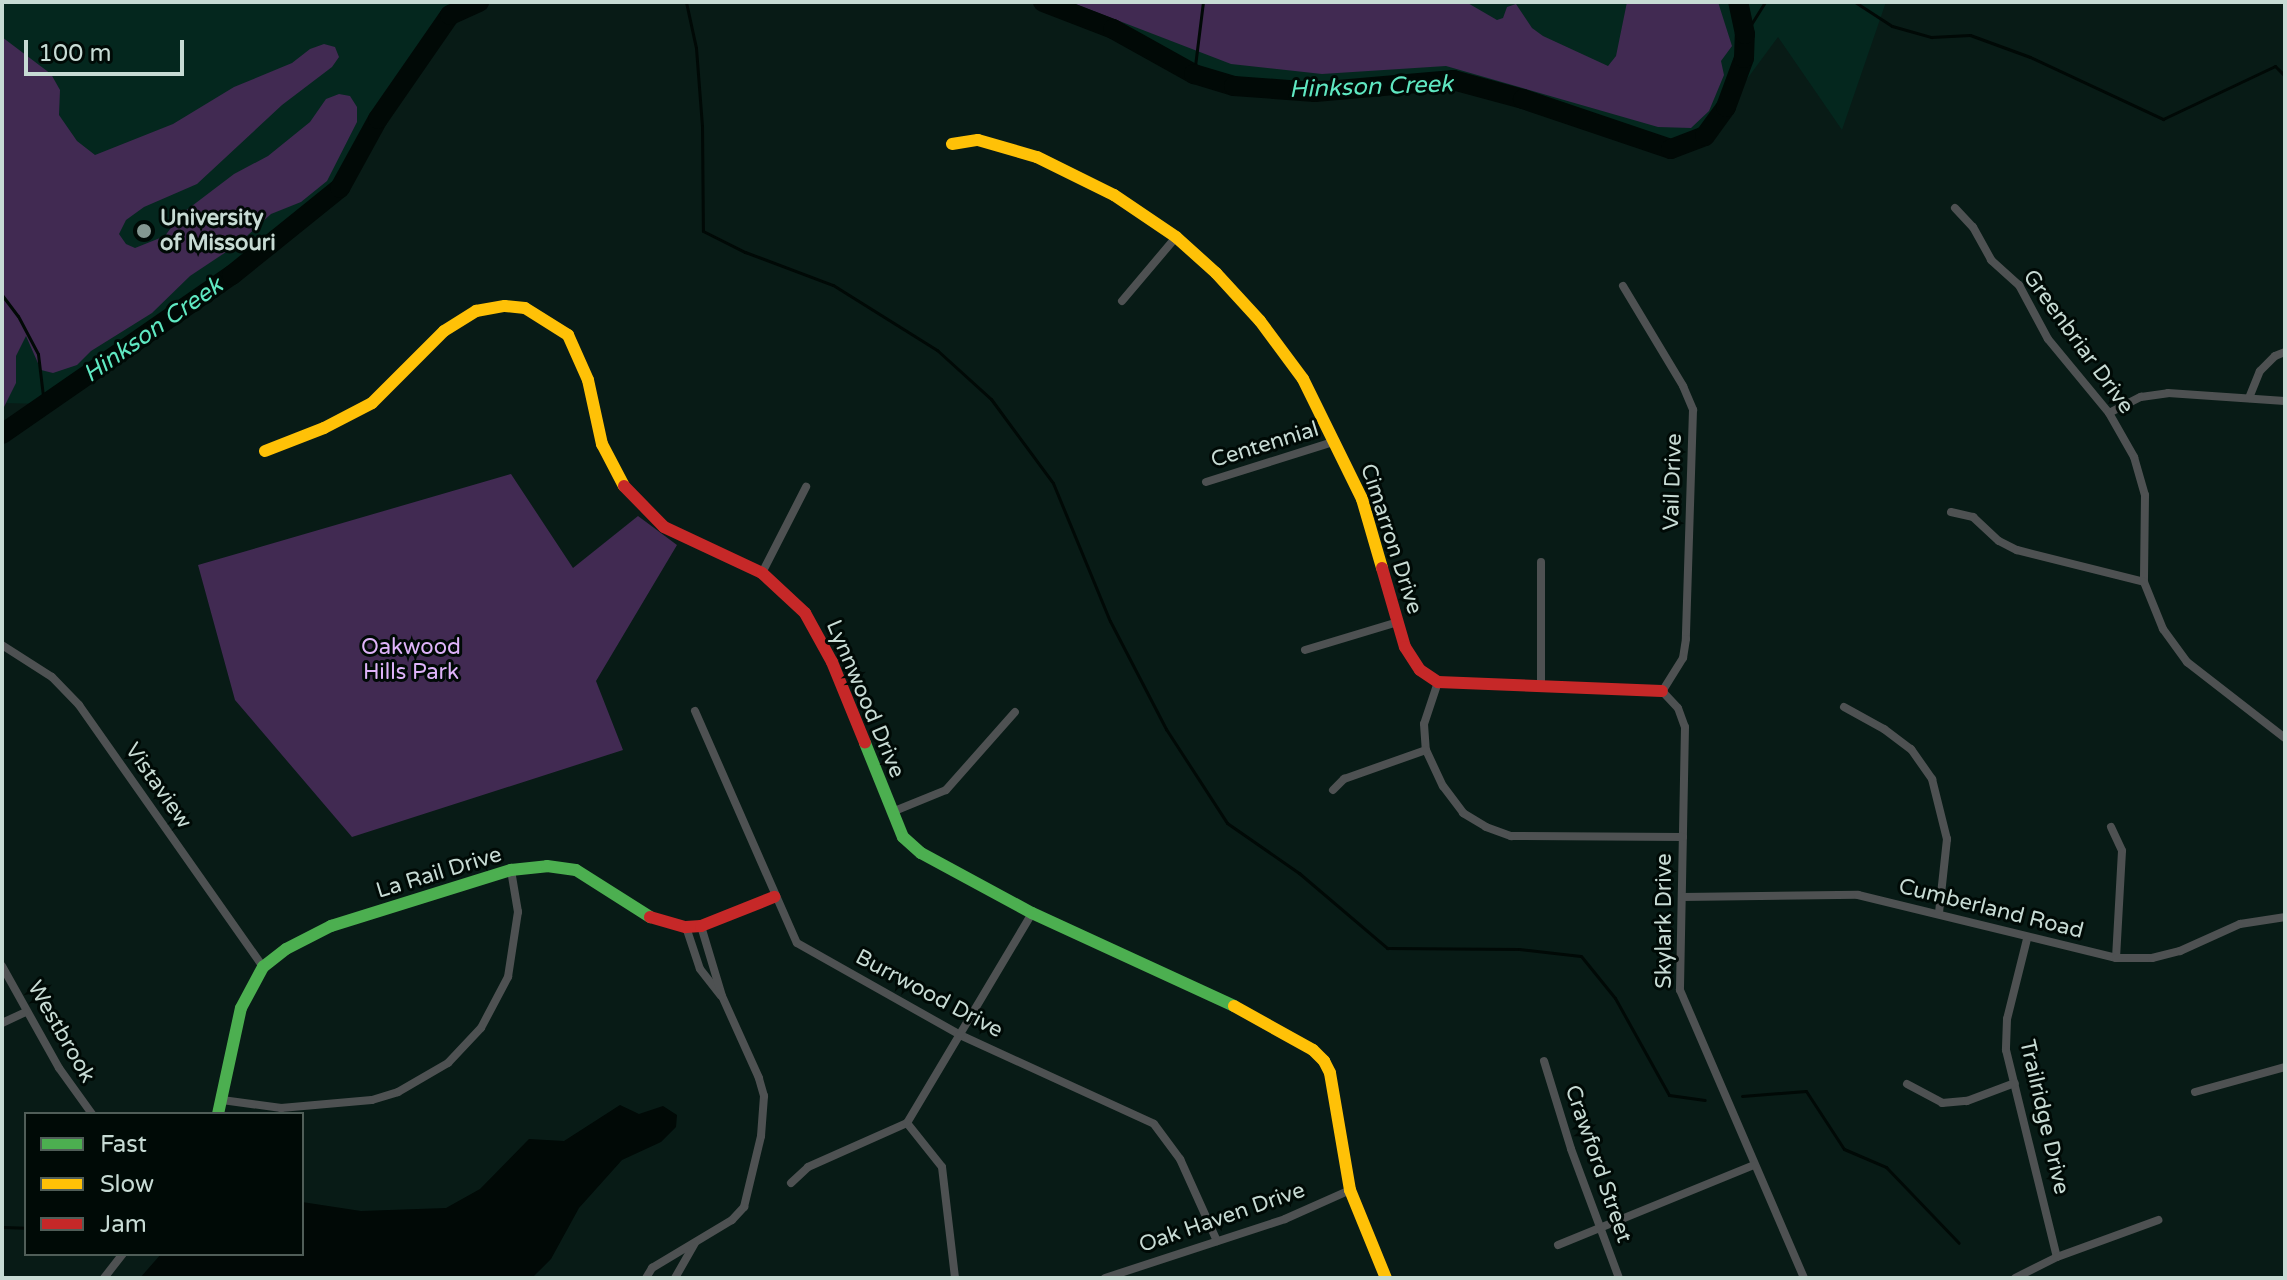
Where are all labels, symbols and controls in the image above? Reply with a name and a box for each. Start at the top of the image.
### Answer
scale bar [28,24,188,74]
text: 100 m [38,39,112,68]
water label: Hinkson Creek [1289,70,1453,104]
place label: University of Missouri [160,205,276,256]
marker: University of Missouri [135,222,153,240]
street label: Greenbriar Drive [2017,265,2139,419]
water label: Hinkson Creek [78,271,228,389]
street label: Centennial [1208,416,1322,474]
street label: Vail Drive [1658,433,1688,531]
street label: Cimarron Drive [1354,460,1428,618]
street label: Lynnwood Drive [820,616,910,782]
park label: Oakwood Hills Park [361,634,461,686]
street label: Vistaview [119,738,197,834]
street label: La Rail Drive [373,841,505,905]
street label: Skylark Drive [1652,853,1678,989]
street label: Cumberland Road [1896,873,2086,945]
street label: Burrwood Drive [851,944,1007,1044]
street label: Westbrook [21,976,101,1088]
street label: Trailridge Drive [2013,1037,2075,1197]
street label: Crawford Street [1559,1082,1637,1246]
legend [24,1112,304,1256]
text: Fast [100,1130,147,1159]
text: Slow [100,1170,154,1199]
street label: Oak Haven Drive [1136,1177,1308,1259]
text: Jam [100,1210,147,1239]

